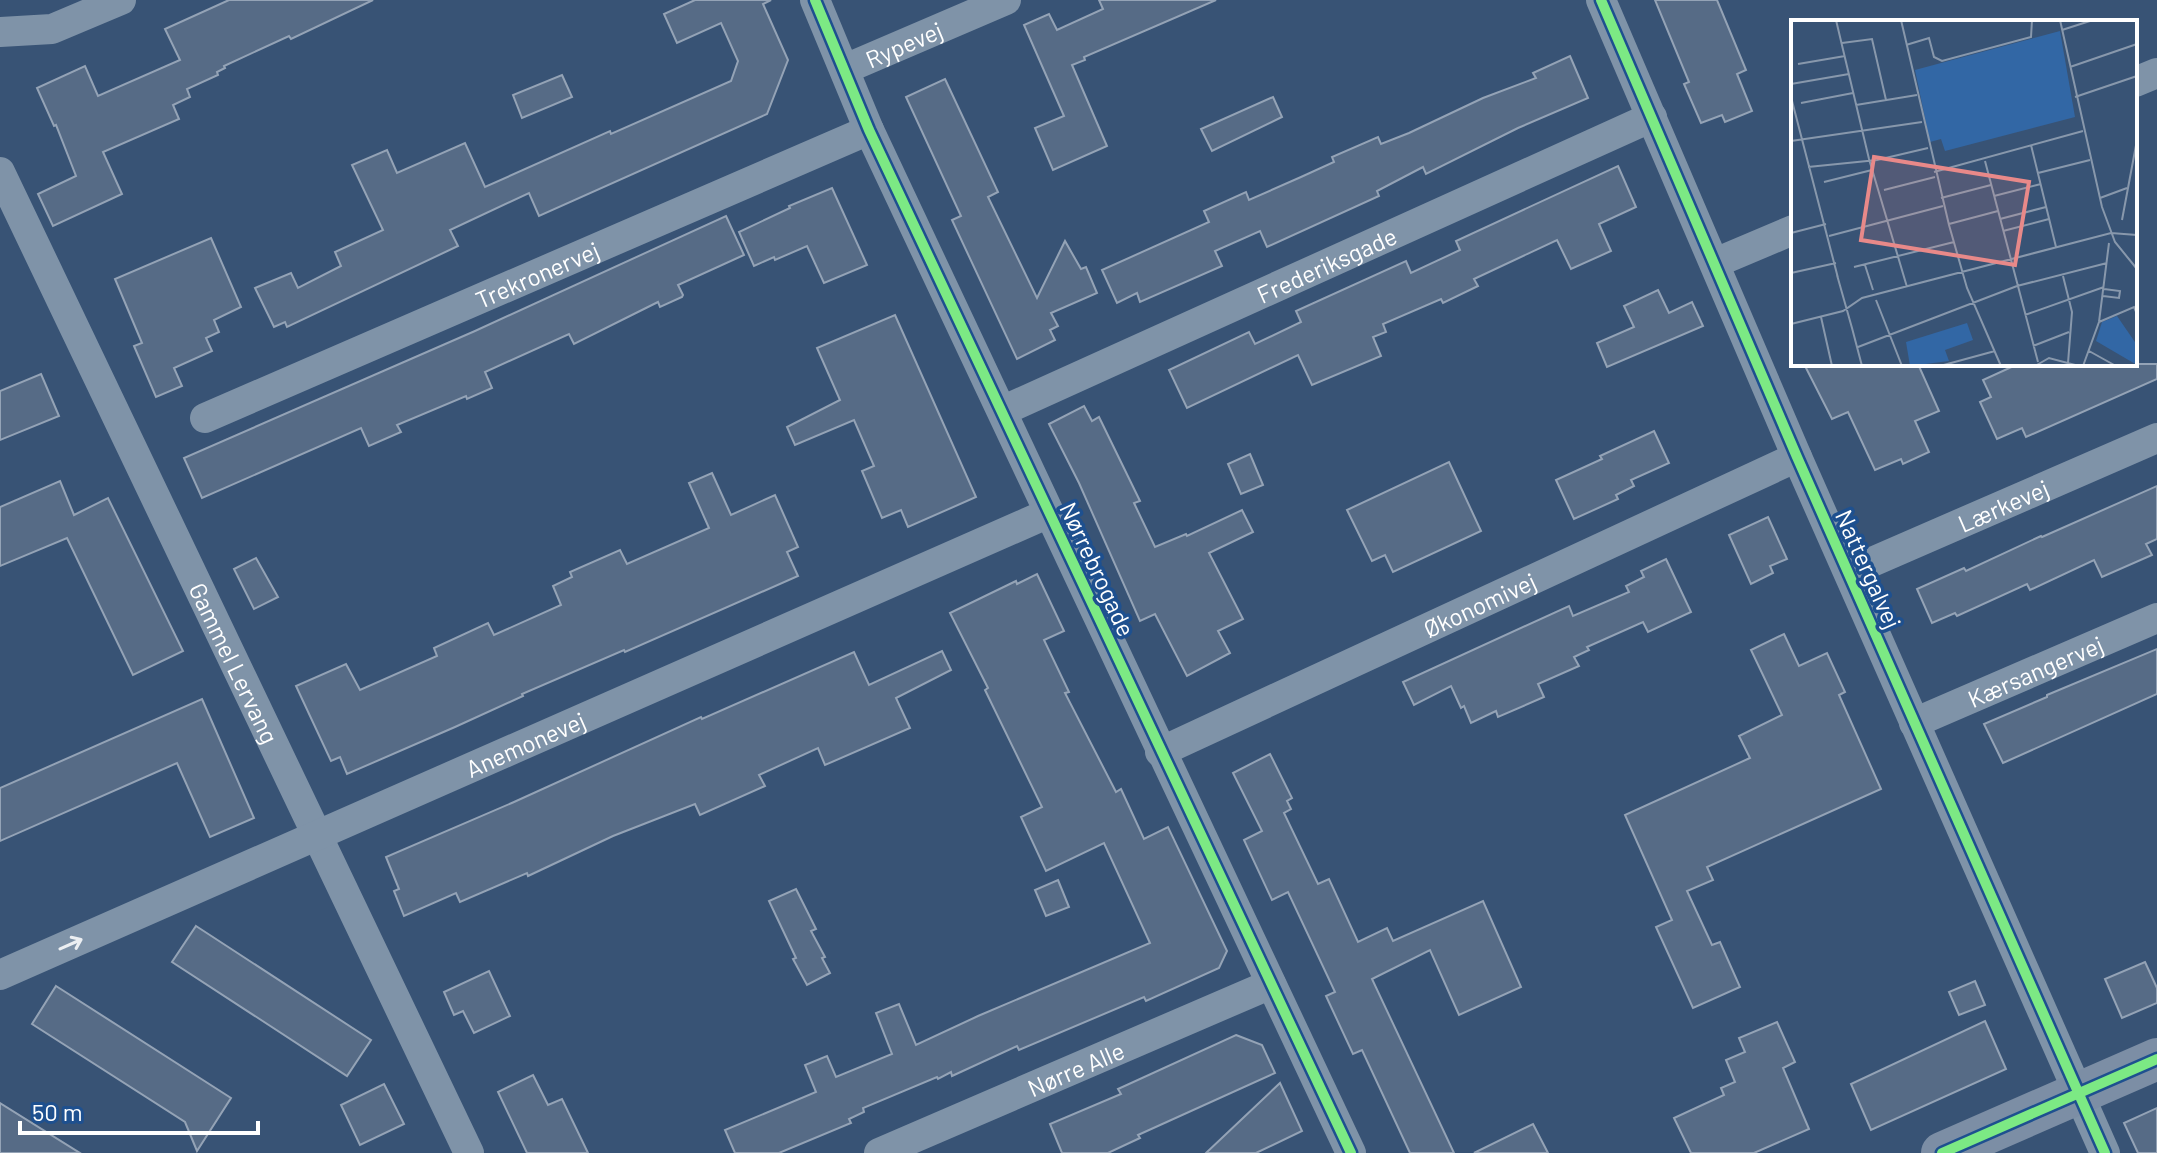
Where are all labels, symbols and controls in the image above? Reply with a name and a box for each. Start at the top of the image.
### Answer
street label: Rypevej [861,14,947,73]
inset map [1791,20,2137,366]
street label: Frederiksgade [1252,220,1401,308]
street label: Trekronervej [471,234,604,314]
street label: Lærkevej [1953,473,2053,537]
street label: Nørrebrogade [1054,497,1142,641]
street label: Nattergalvej [1830,505,1908,633]
street label: Økonomivej [1418,565,1540,643]
street label: Gammel Lervang [184,578,285,748]
street label: Kærsangervej [1963,629,2107,713]
street label: Anemonevej [461,705,590,783]
one-way arrow [59,935,83,950]
street label: Nørre Alle [1023,1035,1128,1102]
scale bar [20,1085,258,1135]
text: 50 m [32,1097,83,1126]

